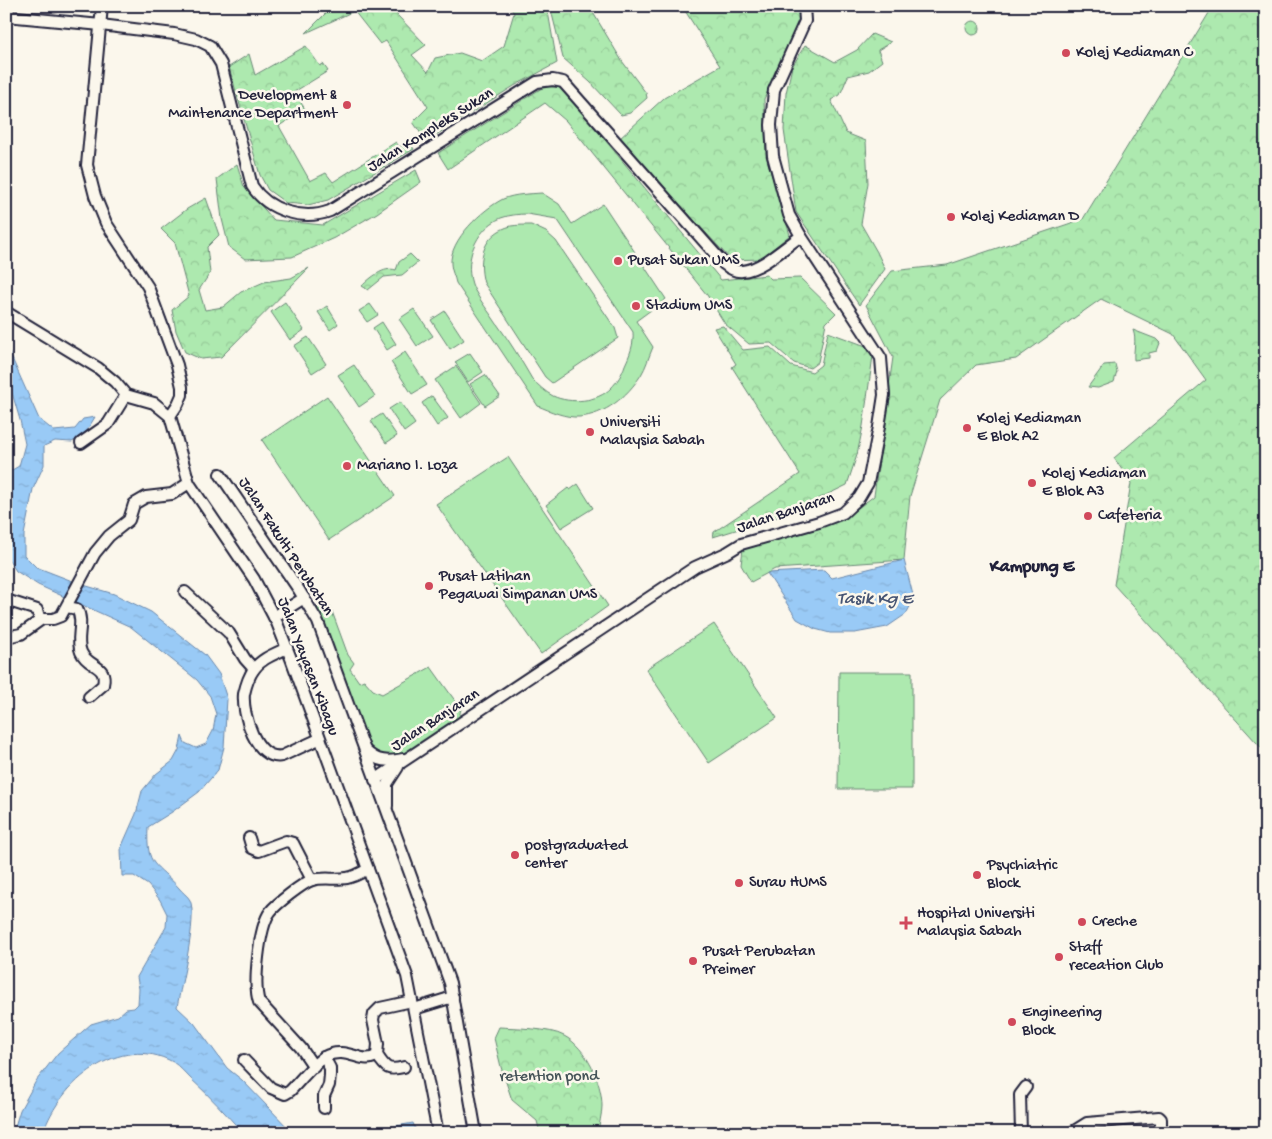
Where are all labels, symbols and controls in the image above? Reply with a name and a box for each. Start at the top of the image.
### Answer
place label: Kolej Kediaman C [1076,44,1194,63]
marker: Kolej Kediaman C [1060,47,1072,59]
street label: Jalan Kompleks Sukan [365,84,498,177]
place label: Development & Maintenance Department [168,87,338,124]
marker: Development & Maintenance Department [341,99,353,111]
place label: Kolej Kediaman D [961,208,1080,227]
marker: Kolej Kediaman D [945,211,957,223]
place label: Pusat Sukan UMS [627,252,740,271]
marker: Pusat Sukan UMS [612,255,624,267]
place label: Stadium UMS [646,297,733,316]
marker: Stadium UMS [630,300,642,312]
place label: Kolej Kediaman E Blok A2 [977,410,1081,447]
place label: Universiti Malaysia Sabah [600,414,705,451]
marker: Kolej Kediaman E Blok A2 [961,422,973,434]
marker: Universiti Malaysia Sabah [584,426,596,438]
place label: Mariano I. Loza [357,457,459,476]
marker: Mariano I. Loza [341,460,353,472]
place label: Kolej Kediaman E Blok A3 [1042,465,1146,502]
street label: Jalan Fakulti Perubatan [233,474,337,620]
marker: Kolej Kediaman E Blok A3 [1026,477,1038,489]
street label: Jalan Banjaran [735,489,838,539]
place label: Cafeteria [1098,507,1163,526]
marker: Cafeteria [1082,510,1094,522]
district label: Kampung E [989,557,1076,578]
place label: Pusat Latihan Pegawai Simpanan UMS [438,568,598,605]
marker: Pusat Latihan Pegawai Simpanan UMS [423,580,435,592]
water label: Tasik Kg E [837,589,914,610]
street label: Jalan Yayasan Kibagu [272,595,342,739]
street label: Jalan Banjaran [388,685,484,757]
place label: postgraduated center [524,837,629,874]
marker: postgraduated center [509,849,521,861]
place label: Psychiatric Block [986,857,1058,894]
marker: Psychiatric Block [971,869,983,881]
place label: Surau HUMS [749,874,827,893]
marker: Surau HUMS [733,877,745,889]
place label: Hospital Universiti Malaysia Sabah [917,905,1035,942]
place label: Creche [1092,913,1138,932]
marker: Hospital Universiti Malaysia Sabah [899,916,913,930]
marker: Creche [1076,916,1088,928]
place label: Staff receation Club [1069,939,1164,976]
place label: Pusat Perubatan Preimer [702,943,815,980]
marker: Staff receation Club [1053,951,1065,963]
marker: Pusat Perubatan Preimer [687,955,699,967]
place label: Engineering Block [1021,1004,1102,1041]
marker: Engineering Block [1006,1016,1018,1028]
park label: retention pond [499,1068,600,1087]

